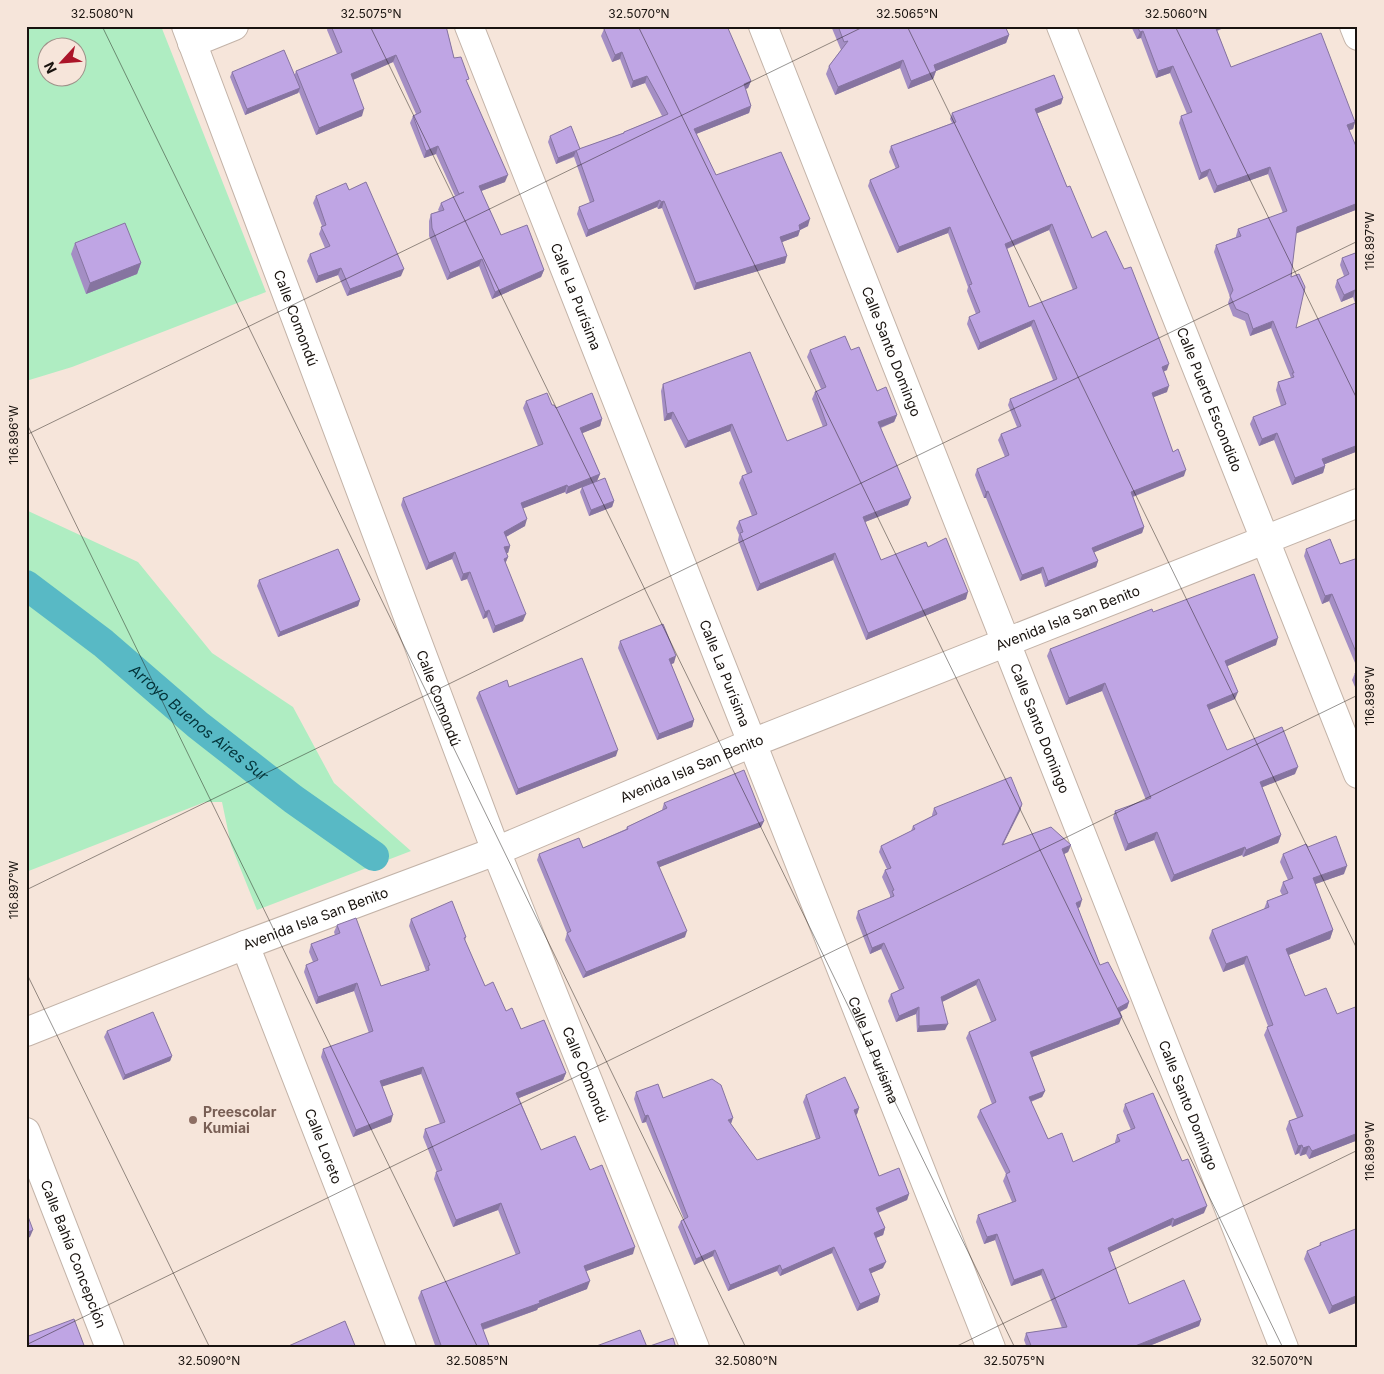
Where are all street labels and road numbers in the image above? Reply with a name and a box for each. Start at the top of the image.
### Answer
street label: Calle La Purísima [548,240,605,353]
street label: Calle Comondú [270,267,322,368]
street label: Calle Santo Domingo [859,284,925,419]
street label: Calle Puerto Escondido [1173,325,1246,474]
street label: Avenida Isla San Benito [993,581,1142,654]
street label: Calle La Purísima [696,617,754,729]
street label: Calle Comondú [413,647,465,748]
street label: Calle Santo Domingo [1007,661,1074,796]
street label: Avenida Isla San Benito [617,730,766,806]
street label: Avenida Isla San Benito [240,883,390,953]
street label: Calle La Purísima [845,994,903,1106]
street label: Calle Comondú [559,1024,613,1125]
street label: Calle Santo Domingo [1156,1038,1222,1173]
street label: Calle Loreto [302,1106,346,1186]
street label: Calle Bahía Concepción [38,1178,110,1330]

